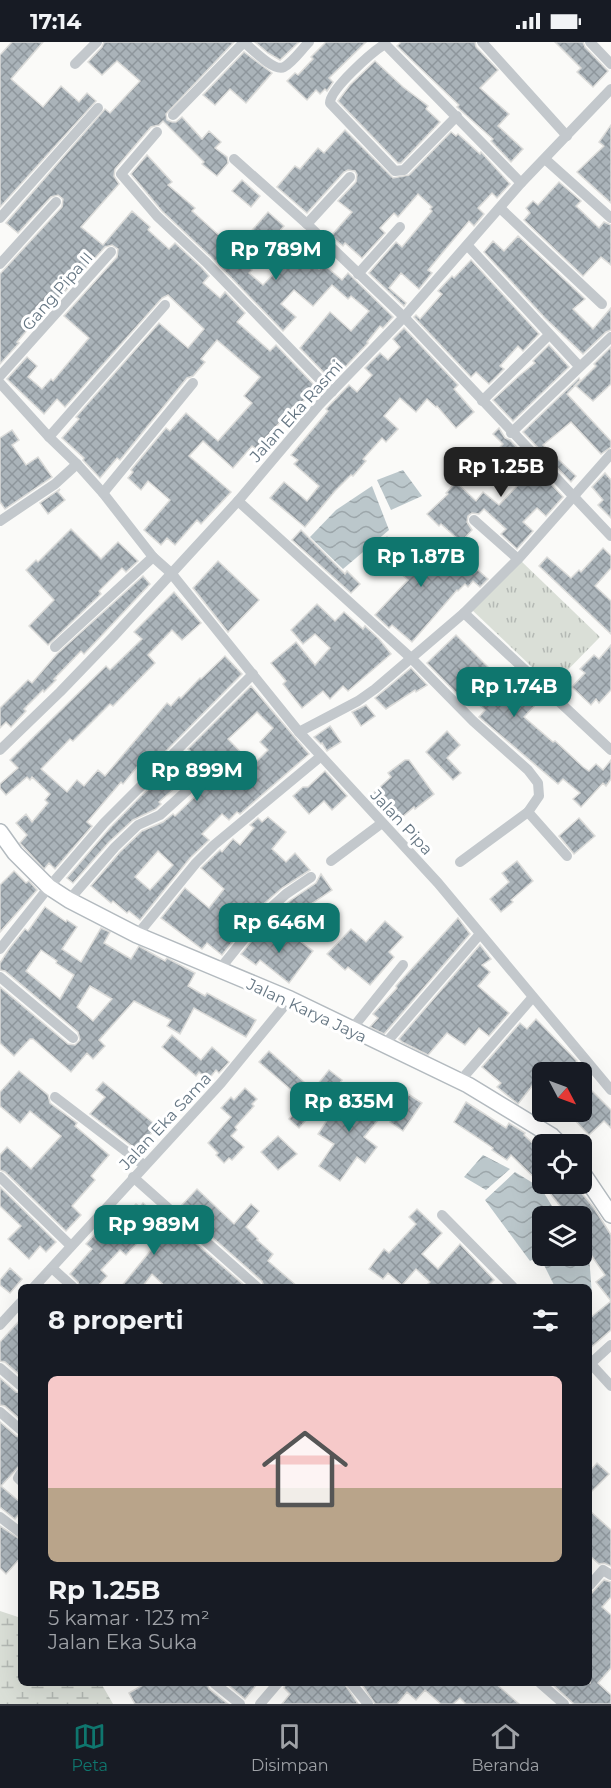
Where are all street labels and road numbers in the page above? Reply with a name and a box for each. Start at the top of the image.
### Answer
street label: Gang Pipa II [18,248,97,334]
street label: Jalan Eka Rasmi [245,357,347,467]
street label: Jalan Pipa [366,785,437,859]
street label: Jalan Karya Jaya [243,974,370,1047]
street label: Jalan Eka Sama [115,1069,215,1175]

